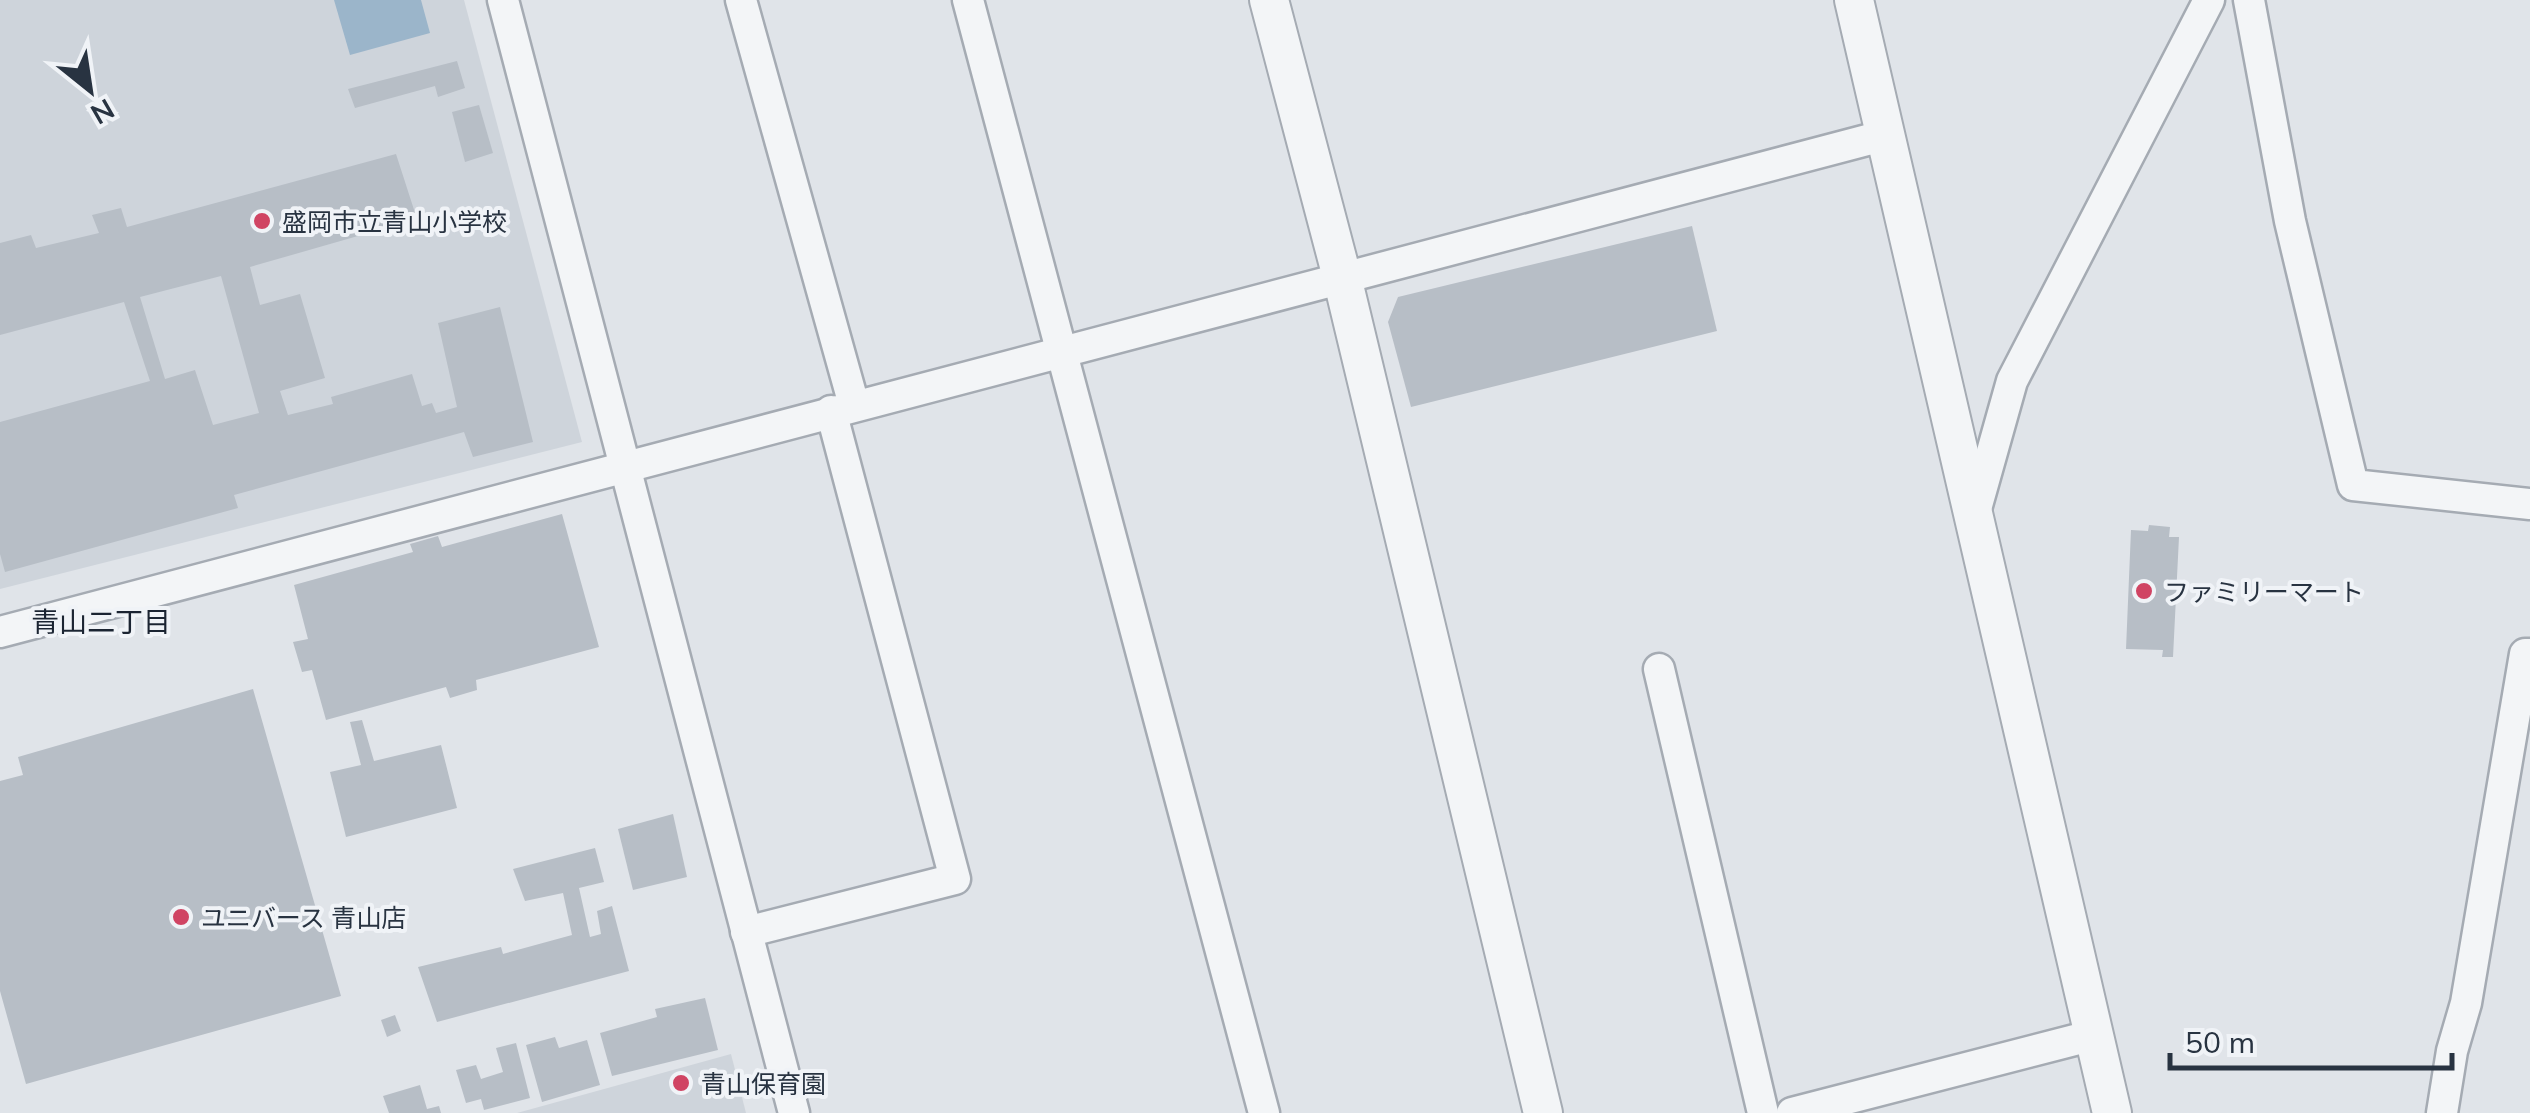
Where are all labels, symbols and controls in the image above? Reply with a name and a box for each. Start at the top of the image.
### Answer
north arrow [40,40,140,140]
text: N [85,92,121,133]
place label: 盛岡市立青山小学校 [282,206,507,237]
marker: 盛岡市立青山小学校 [251,210,273,232]
place label: ファミリーマート [2164,576,2364,607]
marker: ファミリーマート [2133,580,2155,602]
district label: 青山二丁目 [31,604,171,639]
place label: ユニバース 青山店 [201,902,406,933]
marker: ユニバース 青山店 [170,906,192,928]
scale bar [2170,1008,2452,1070]
text: 50 m [2185,1023,2255,1061]
place label: 青山保育園 [701,1068,826,1099]
marker: 青山保育園 [670,1072,692,1094]

